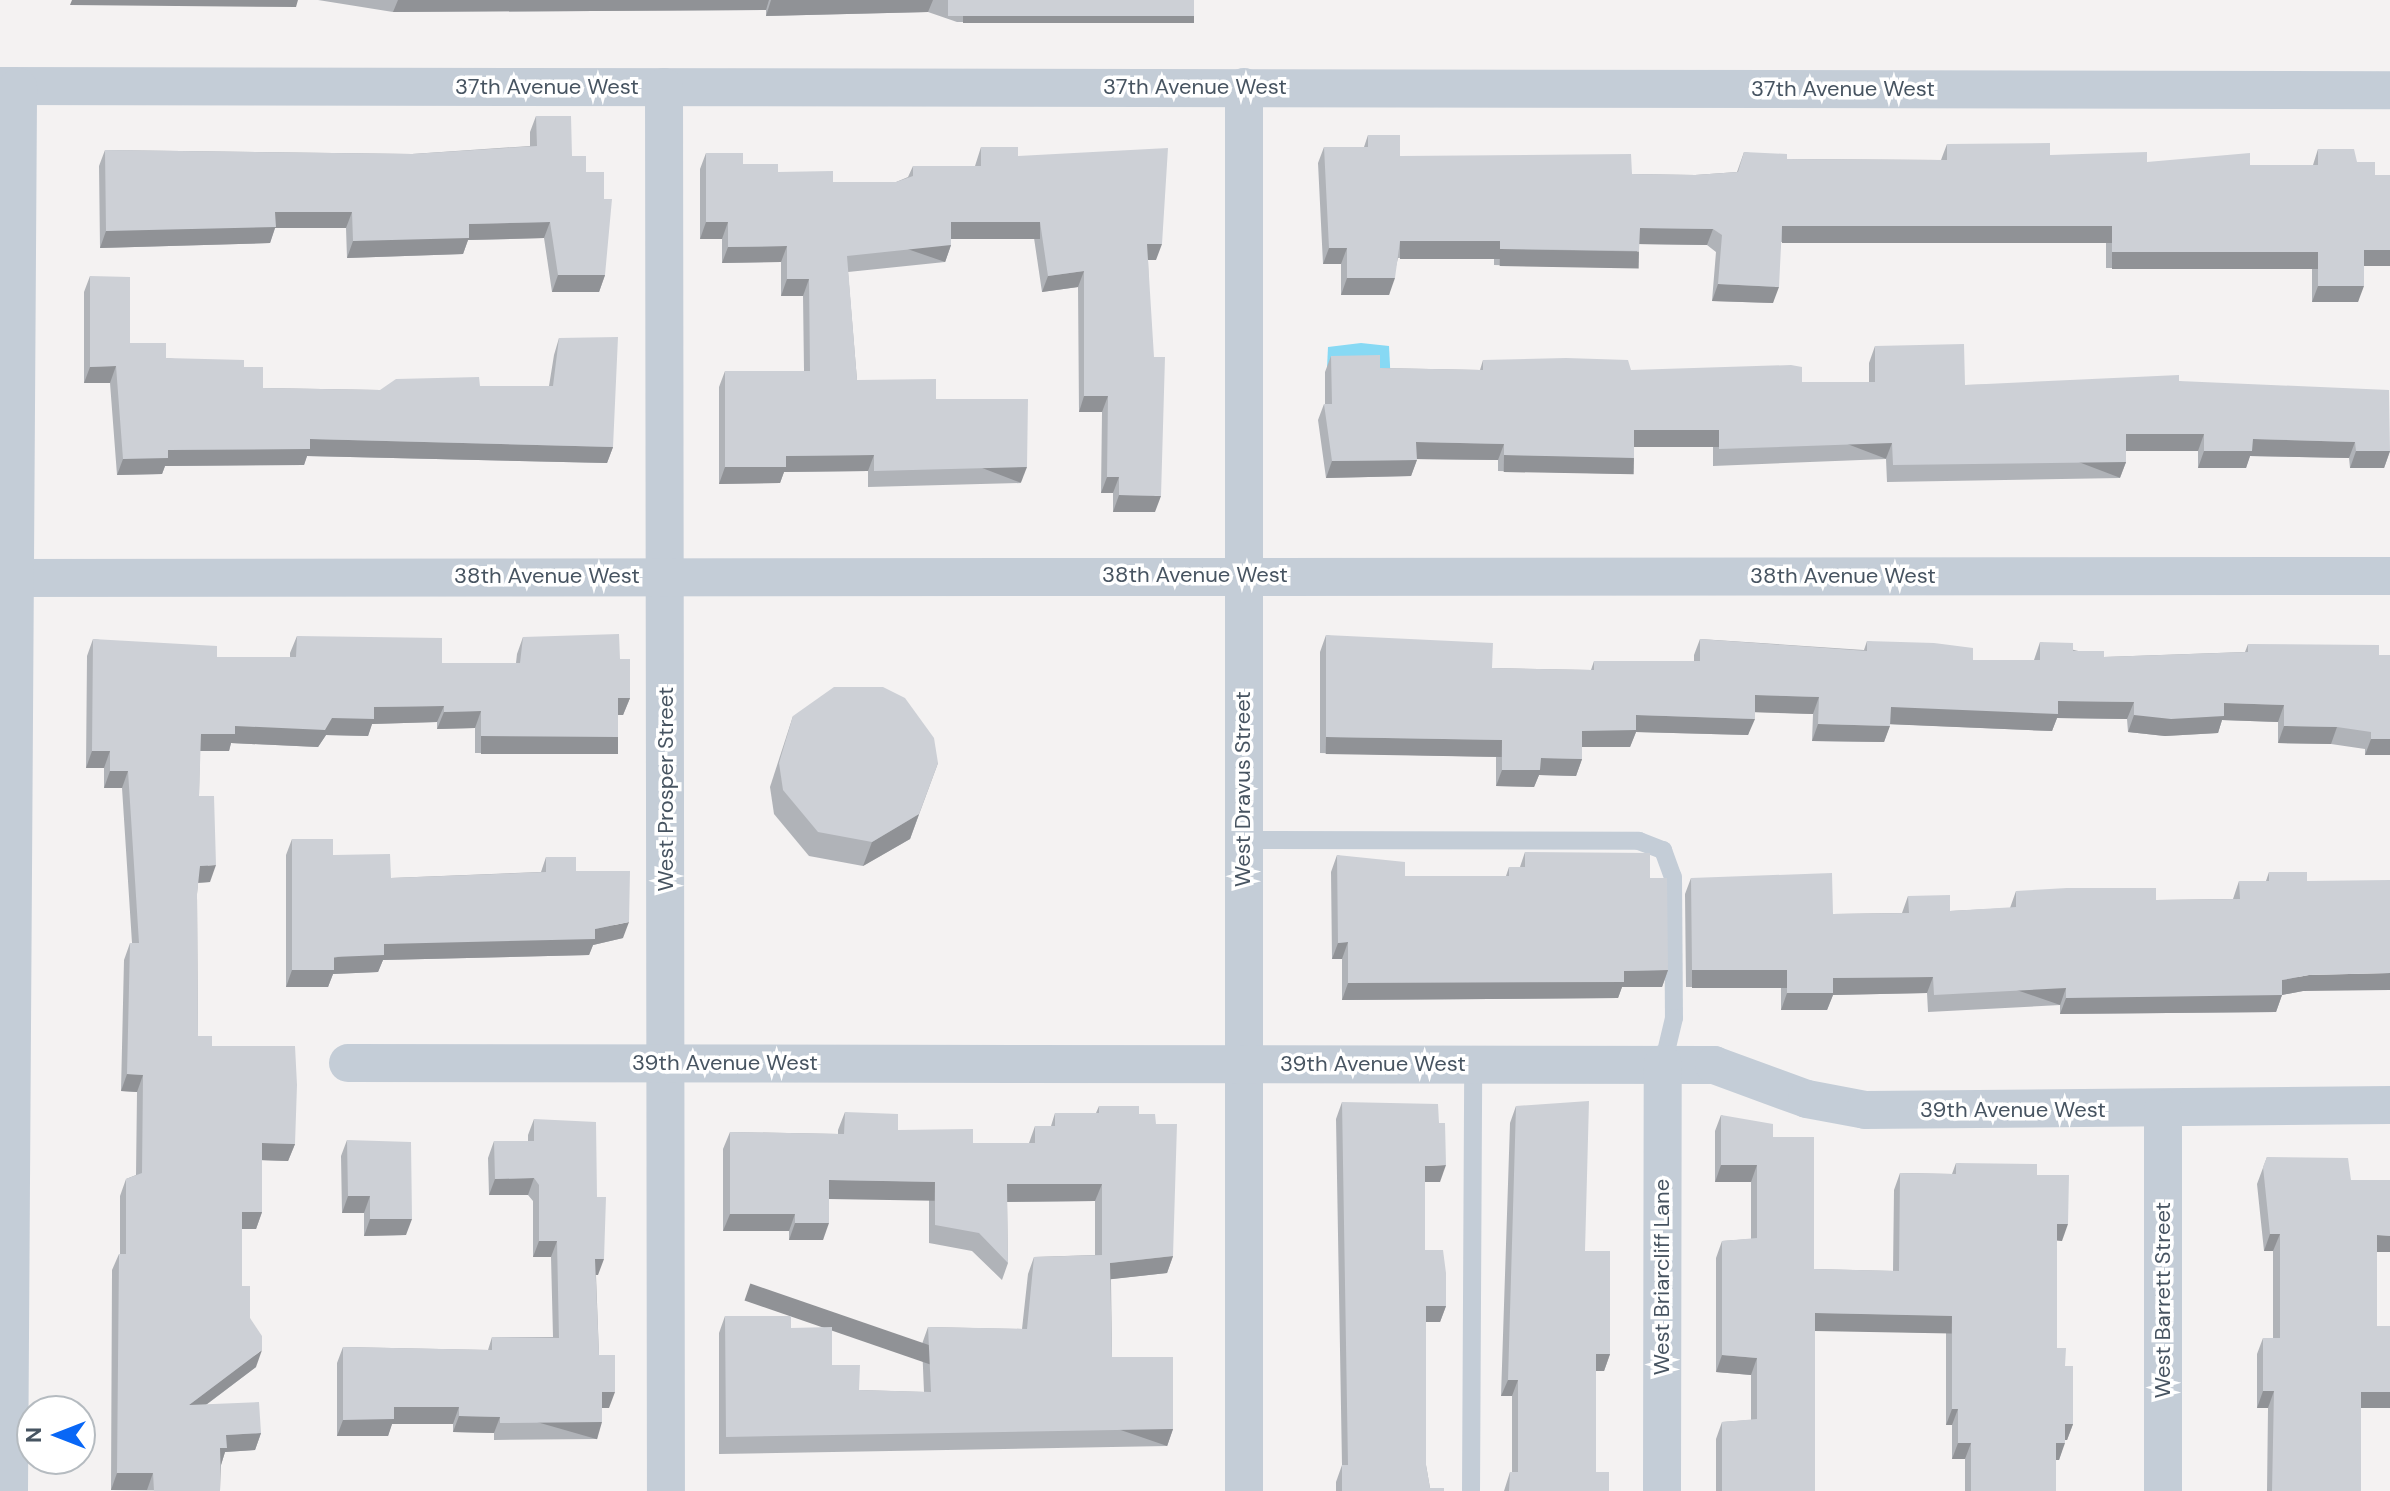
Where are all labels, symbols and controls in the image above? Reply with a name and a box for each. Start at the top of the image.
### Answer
street label: 37th Avenue West [455,74,639,100]
street label: 37th Avenue West [1103,74,1287,100]
street label: 37th Avenue West [1751,76,1935,102]
street label: 38th Avenue West [1102,562,1288,588]
street label: 38th Avenue West [454,563,640,589]
street label: 38th Avenue West [1750,563,1936,589]
street label: West Prosper Street [653,687,679,891]
street label: West Dravus Street [1230,691,1256,887]
street label: 39th Avenue West [632,1050,818,1076]
street label: 39th Avenue West [1280,1051,1466,1077]
street label: 39th Avenue West [1920,1097,2106,1123]
street label: West Briarcliff Lane [1649,1179,1675,1375]
street label: West Barrett Street [2150,1202,2176,1398]
north arrow [16,1395,96,1475]
text: N [19,1427,48,1443]

